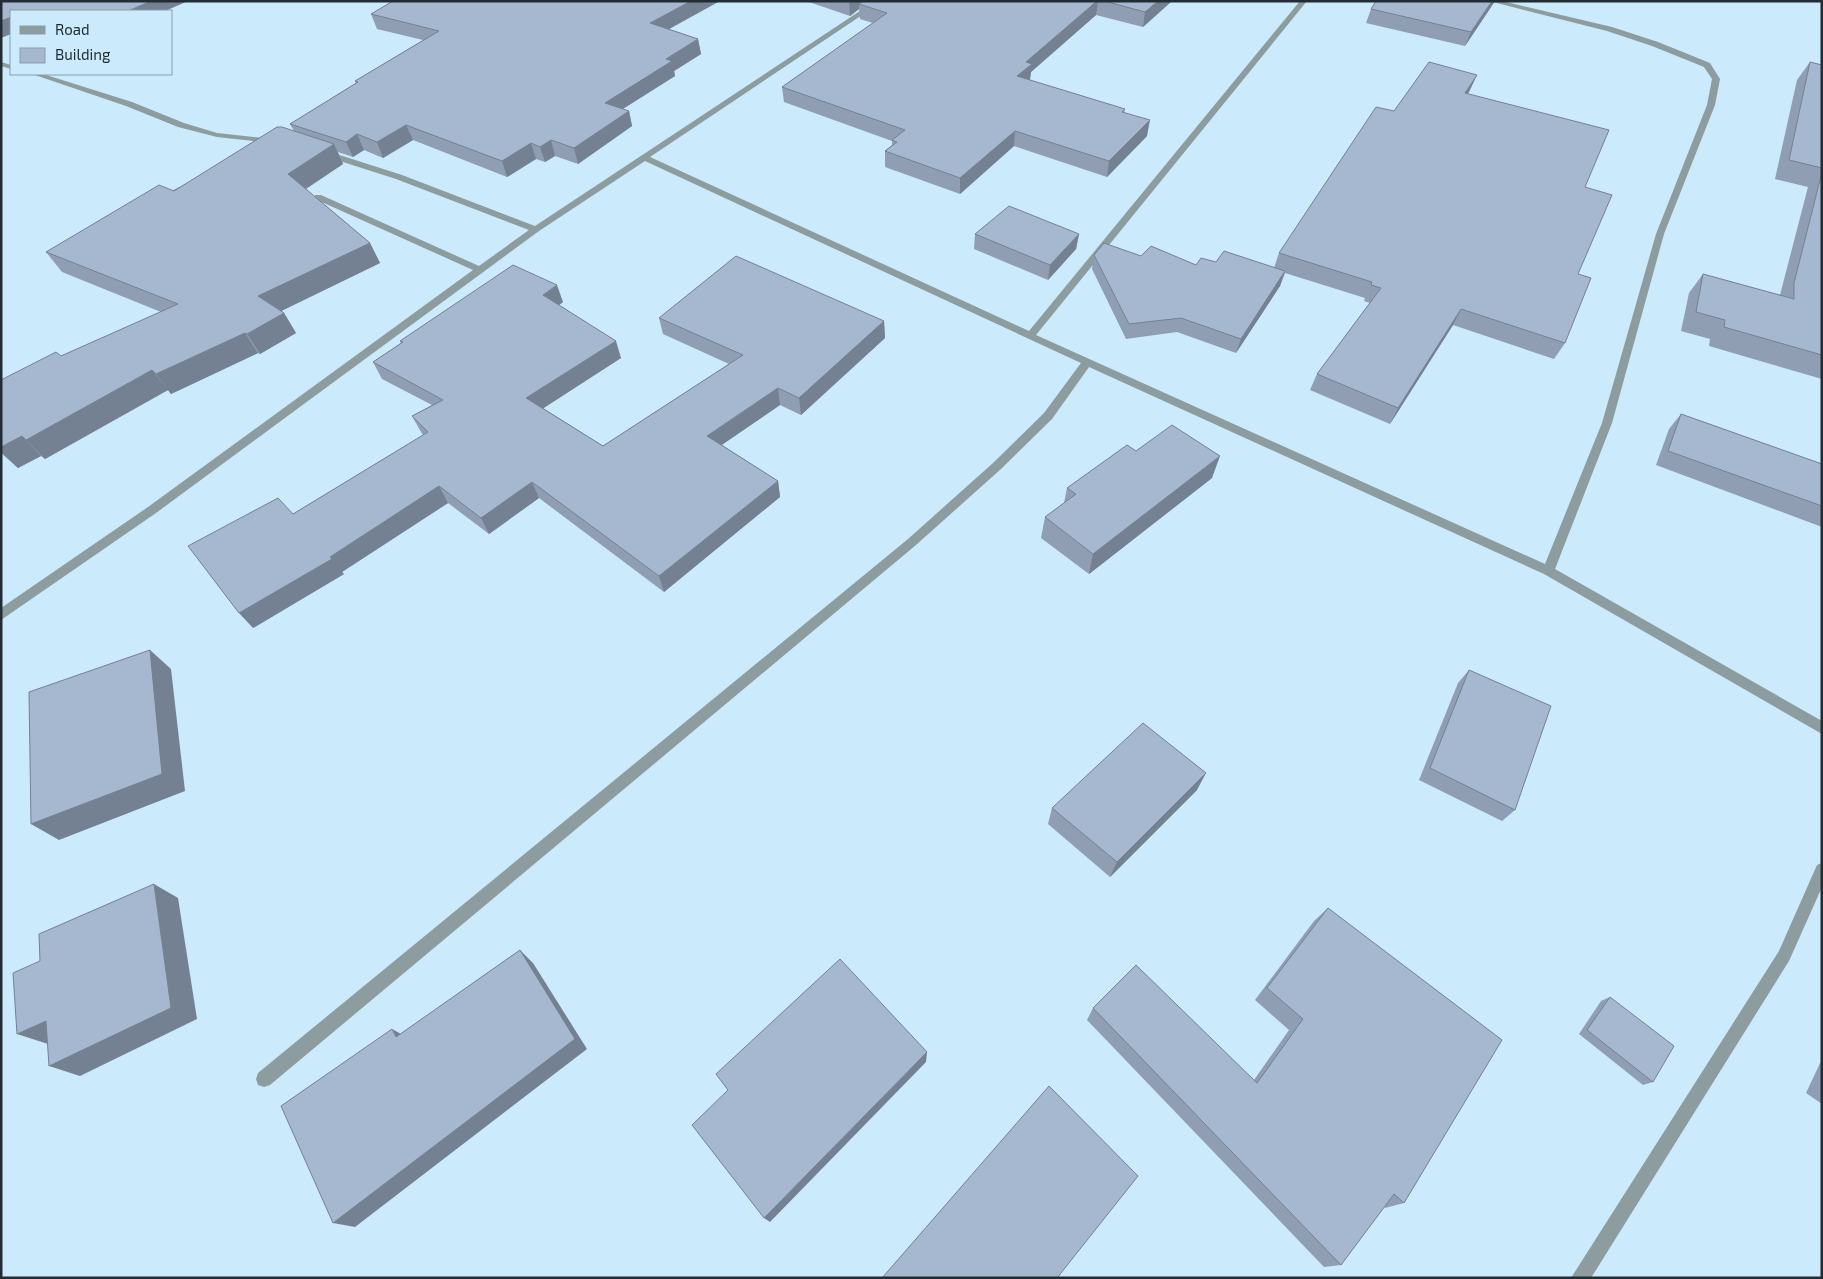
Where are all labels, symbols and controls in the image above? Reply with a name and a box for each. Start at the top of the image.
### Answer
legend [10,10,172,75]
text: Road [55,20,90,38]
text: Building [55,45,111,63]

